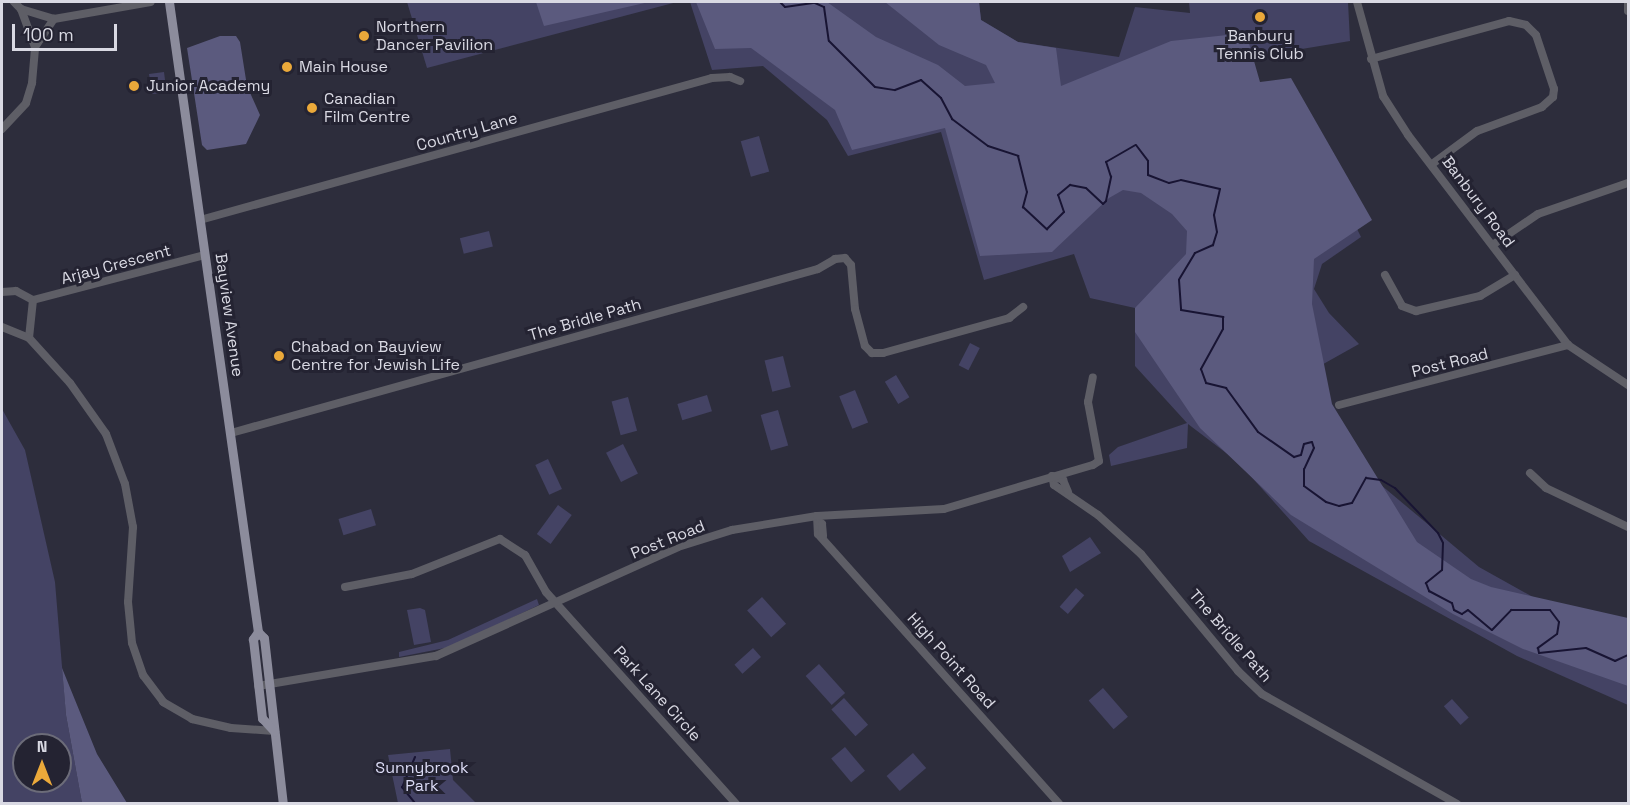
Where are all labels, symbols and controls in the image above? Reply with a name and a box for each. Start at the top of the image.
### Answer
marker: Banbury Tennis Club [1253,10,1267,24]
scale bar [15,12,120,50]
place label: Northern Dancer Pavilion [376,17,493,55]
text: 100 m [23,23,74,46]
place label: Banbury Tennis Club [1216,26,1304,64]
marker: Northern Dancer Pavilion [357,29,371,43]
place label: Main House [299,57,388,77]
marker: Main House [280,60,294,74]
place label: Junior Academy [146,76,270,96]
marker: Junior Academy [127,79,141,93]
place label: Canadian Film Centre [324,89,410,127]
marker: Canadian Film Centre [305,101,319,115]
street label: Country Lane [414,108,520,156]
street label: Banbury Road [1438,153,1518,251]
street label: Arjay Crescent [59,241,173,289]
street label: Bayview Avenue [211,252,247,378]
street label: The Bridle Path [526,295,644,345]
place label: Chabad on Bayview Centre for Jewish Life [291,337,460,375]
street label: Post Road [1410,344,1490,382]
marker: Chabad on Bayview Centre for Jewish Life [272,349,286,363]
street label: Post Road [628,516,708,564]
street label: The Bridle Path [1185,586,1275,686]
street label: High Point Road [903,609,999,713]
street label: Park Lane Circle [609,642,705,746]
north arrow [12,733,72,793]
text: N [37,736,47,757]
park label: Sunnybrook Park [375,758,469,796]

